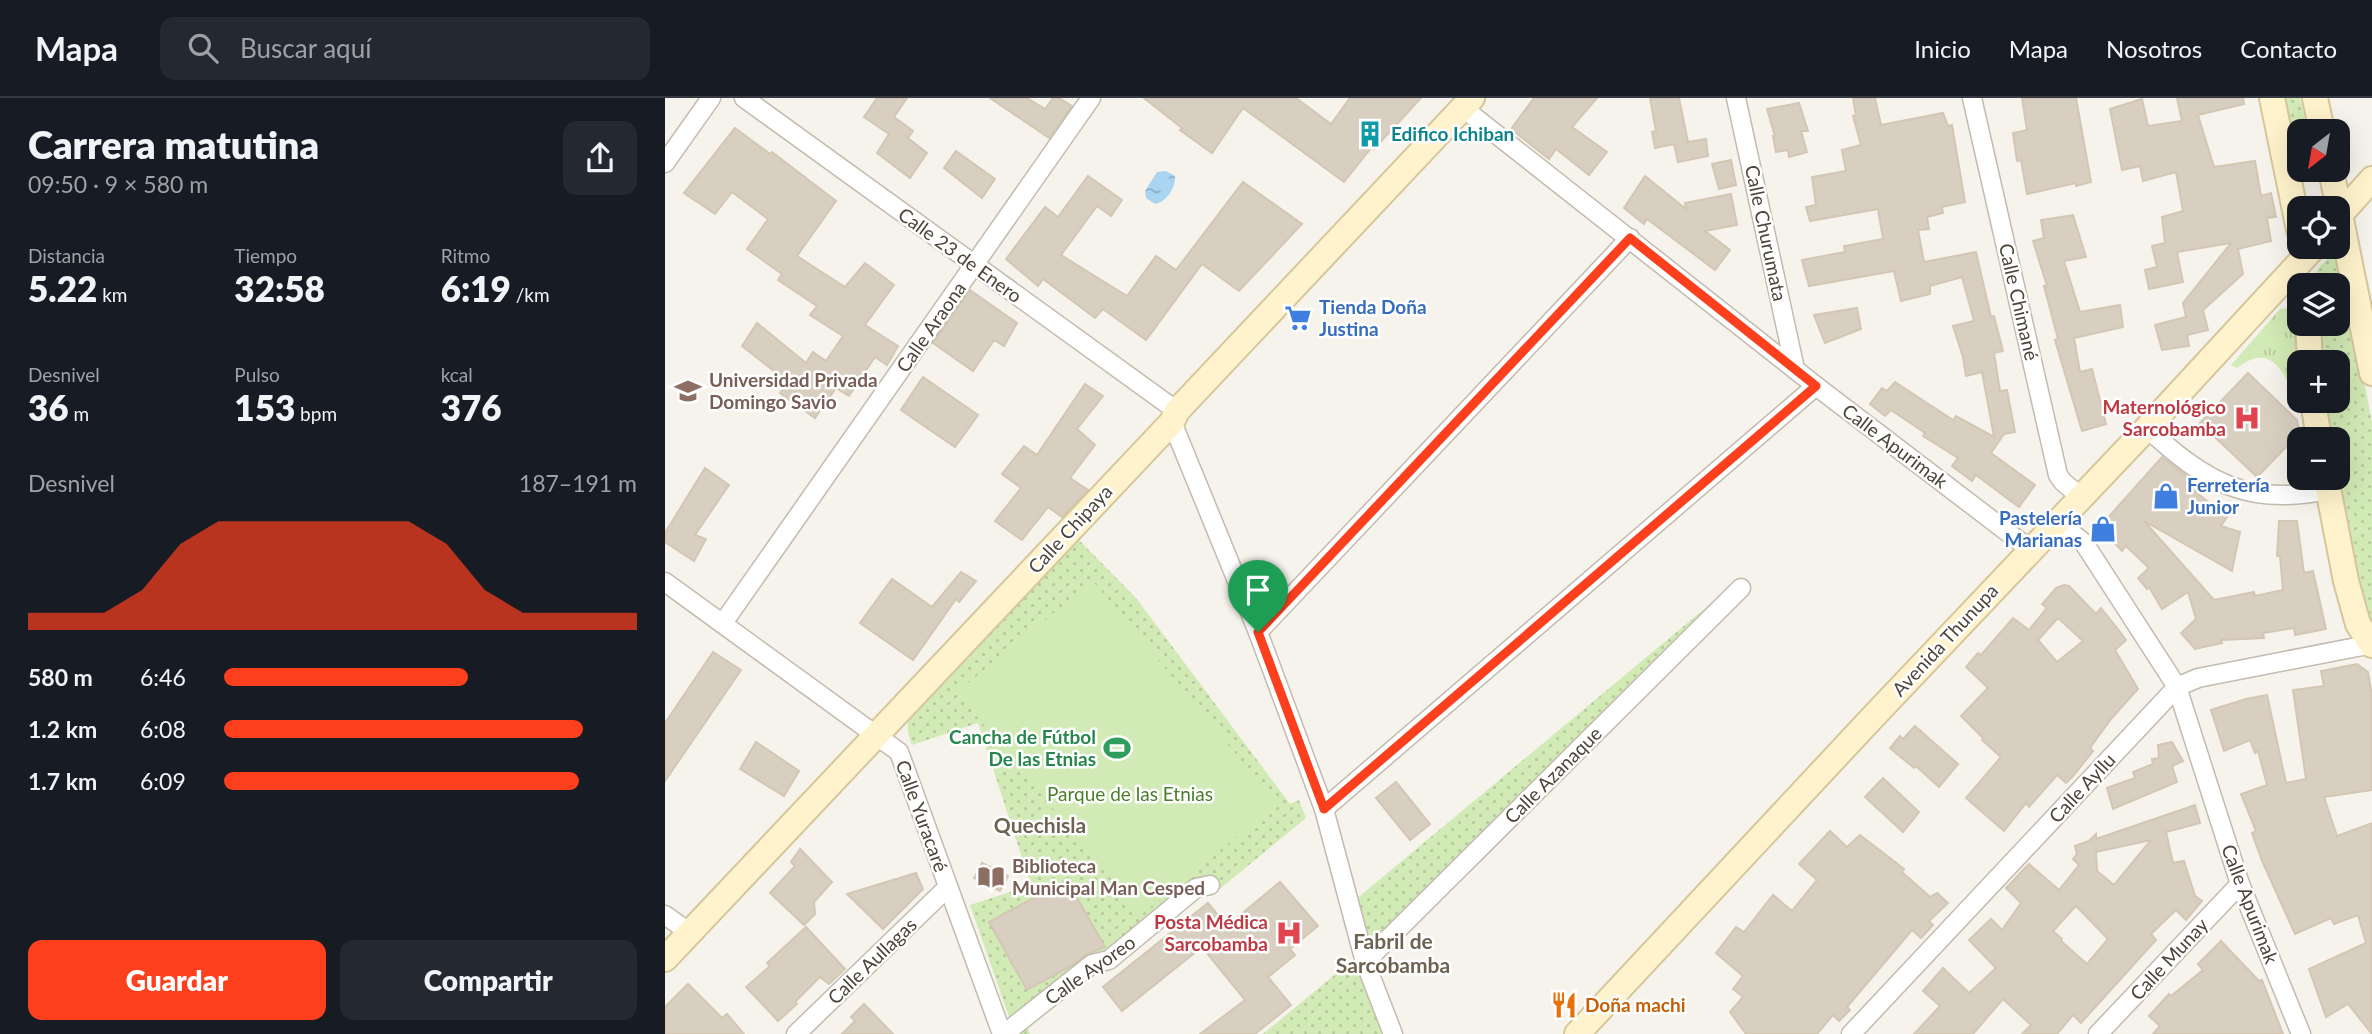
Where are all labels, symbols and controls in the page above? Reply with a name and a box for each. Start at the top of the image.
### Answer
search box [160,17,650,80]
text: Mapa [35,28,118,68]
icon: search [184,29,222,67]
text: Buscar aquí [240,32,371,64]
text: Inicio [1914,34,1971,63]
text: Mapa [2009,34,2068,63]
text: Nosotros [2106,34,2202,63]
text: Contacto [2240,34,2337,63]
building icon: Edifico Ichiban [1355,119,1385,149]
north arrow [2287,119,2350,182]
map controls [2287,119,2350,490]
text: Carrera matutina [28,121,319,167]
button: share [563,121,637,195]
place label: Edifico Ichiban [1391,122,1514,145]
street label: Calle Churumata [1741,163,1792,303]
text: 09:50 · 9 × 580 m [28,170,208,198]
button: locate [2287,196,2350,259]
street label: Calle 23 de Enero [894,202,1027,307]
street label: Calle Chimané [1995,241,2044,363]
text: Distancia [28,244,105,267]
text: Tiempo [234,244,297,267]
text: Ritmo [441,244,490,267]
text: 5.22 [28,267,97,309]
text: 32:58 [234,267,325,309]
text: 6:19 [441,267,511,309]
button: layers [2287,273,2350,336]
street label: Calle Araona [891,277,970,376]
text: km [97,283,127,306]
text: /km [511,283,550,306]
place label: Tienda Doña Justina [1319,295,1427,340]
supermarket icon: Tienda Doña Justina [1283,303,1313,333]
button: + [2287,350,2350,413]
text: Desnivel [28,363,100,386]
text: Pulso [234,363,280,386]
text: kcal [441,363,473,386]
place label: Universidad Privada Domingo Savio [709,368,878,413]
school or university icon: Universidad Privada Domingo Savio [673,376,703,406]
text: 36 [28,386,69,428]
text: 153 [234,386,295,428]
text: 376 [441,386,502,428]
place label: Maternológico Sarcobamba [2103,395,2226,440]
street label: Calle Apurimak [1838,399,1953,493]
text: m [69,402,89,425]
text: bpm [295,402,337,425]
hospital icon: Maternológico Sarcobamba [2232,403,2262,433]
button: − [2287,427,2350,490]
text: Desnivel [28,469,115,497]
text: 187–191 m [519,469,637,497]
place label: Ferretería Junior [2187,473,2270,518]
street label: Calle Chipaya [1023,480,1116,578]
shop icon: Ferretería Junior [2151,481,2181,511]
place label: Pastelería Marianas [1999,506,2082,551]
shop icon: Pastelería Marianas [2088,514,2118,544]
pin [1228,560,1288,632]
icon: arrive [1239,571,1277,609]
street label: Avenida Thunupa [1887,579,2002,700]
text: 580 m [28,663,93,691]
text: 6:46 [140,663,186,691]
text: 1.2 km [28,715,97,743]
text: 6:08 [140,715,186,743]
street label: Calle Azanaque [1499,721,1606,828]
place label: Cancha de Fútbol De las Etnias [949,725,1096,770]
sports icon: Cancha de Fútbol De las Etnias [1102,733,1132,763]
street label: Calle Ayllu [2044,748,2120,827]
street label: Calle Yuracaré [892,757,953,875]
text: 1.7 km [28,767,97,795]
text: 6:09 [140,767,186,795]
park label: Parque de las Etnias [1047,782,1213,805]
district label: Quechisla [994,812,1086,837]
street label: Calle Apurimak [2217,841,2284,967]
place label: Biblioteca Municipal Man Cesped [1012,854,1205,899]
library icon: Biblioteca Municipal Man Cesped [976,862,1006,892]
place label: Posta Médica Sarcobamba [1154,910,1268,955]
street label: Calle Aullagas [822,913,921,1009]
street label: Calle Munay [2125,913,2213,1004]
hospital icon: Posta Médica Sarcobamba [1274,918,1304,948]
district label: Fabril de Sarcobamba [1336,928,1450,977]
street label: Calle Ayoreo [1040,930,1139,1009]
button: Guardar [28,940,326,1020]
button: Compartir [340,940,637,1020]
restaurant icon: Doña machi [1549,990,1579,1020]
place label: Doña machi [1585,993,1685,1016]

